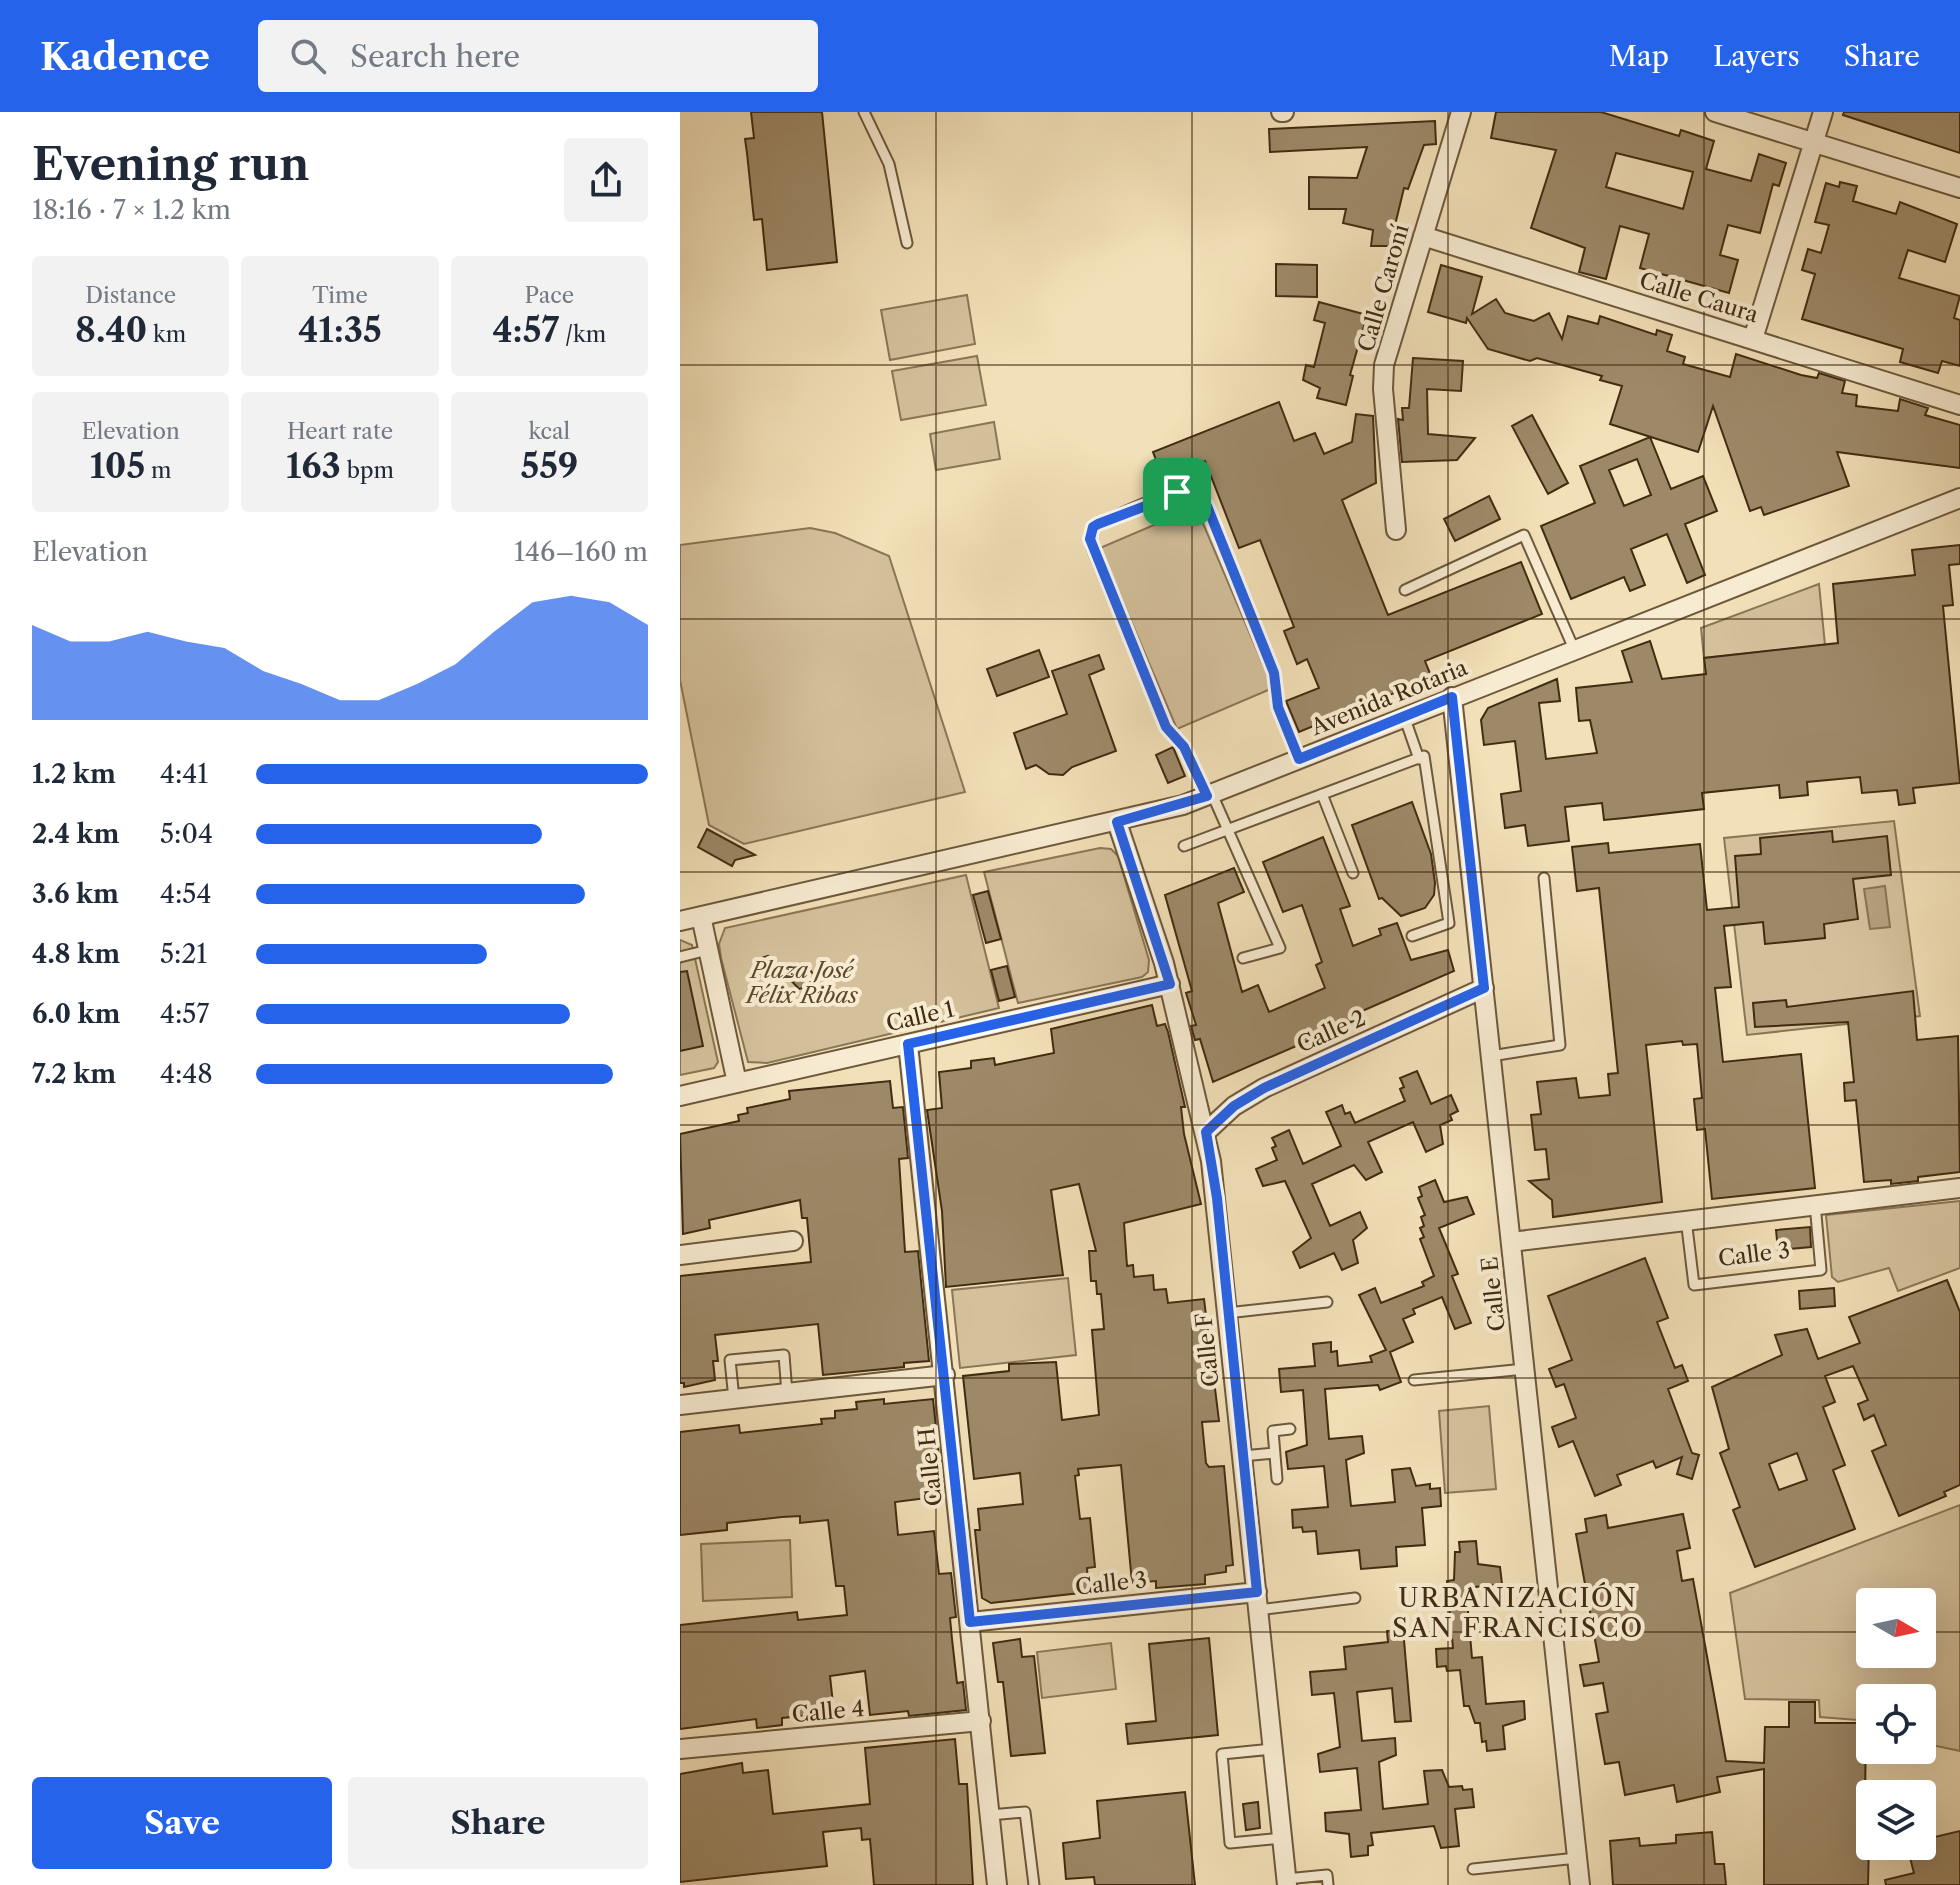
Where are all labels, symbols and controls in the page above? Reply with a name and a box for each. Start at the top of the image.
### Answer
search box [258,20,818,92]
text: Kadence [40,33,210,80]
icon: search [286,34,330,78]
text: Search here [350,38,520,75]
text: Map [1609,39,1669,73]
text: Layers [1713,39,1800,73]
text: Share [1844,39,1920,73]
text: Evening run [32,137,309,191]
button: share [564,138,648,222]
text: 18:16 · 7 × 1.2 km [32,194,231,226]
street label: Calle Caroní [1352,221,1415,355]
street label: Calle Caura [1636,267,1762,328]
text: Distance [85,282,176,309]
text: Time [312,282,368,309]
text: Pace [524,282,574,309]
text: 8.40 [75,309,147,351]
text: 41:35 [298,309,382,351]
text: 4:57 [492,309,559,351]
text: km [147,321,186,348]
text: /km [559,321,606,348]
text: Elevation [82,418,180,445]
text: Heart rate [287,418,393,445]
text: kcal [529,418,570,445]
text: 105 [90,445,145,487]
text: 163 [286,445,341,487]
text: 559 [520,445,578,487]
text: m [145,457,172,484]
text: bpm [341,457,394,484]
pin [1143,458,1211,526]
icon: arrive [1155,470,1199,514]
text: Elevation [32,536,148,568]
text: 146–160 m [514,536,648,568]
street label: Avenida Rotaria [1306,654,1472,741]
text: 1.2 km [32,758,116,790]
text: 4:41 [160,758,208,790]
text: 2.4 km [32,818,120,850]
text: 5:04 [160,818,213,850]
text: 3.6 km [32,878,119,910]
text: 4:54 [160,878,211,910]
text: 4.8 km [32,938,120,970]
text: 5:21 [160,938,207,970]
park label: Plaza José Félix Ribas [744,957,858,1009]
street label: Calle 1 [883,996,957,1037]
text: 6.0 km [32,998,121,1030]
text: 4:57 [160,998,209,1030]
street label: Calle 2 [1293,1004,1370,1059]
text: 7.2 km [32,1058,116,1090]
text: 4:48 [160,1058,213,1090]
street label: Calle 3 [1717,1237,1791,1272]
street label: Calle E [1476,1255,1511,1333]
street label: Calle F [1190,1312,1225,1388]
street label: Calle H [913,1426,948,1507]
street label: Calle 3 [1074,1566,1148,1601]
district label: URBANIZACIÓN SAN FRANCISCO [1392,1582,1644,1644]
north arrow [1856,1588,1936,1668]
map controls [1856,1588,1936,1860]
button: locate [1856,1684,1936,1764]
street label: Calle 4 [791,1695,865,1728]
button: Save [32,1777,332,1869]
button: Share [348,1777,648,1869]
button: layers [1856,1780,1936,1860]

